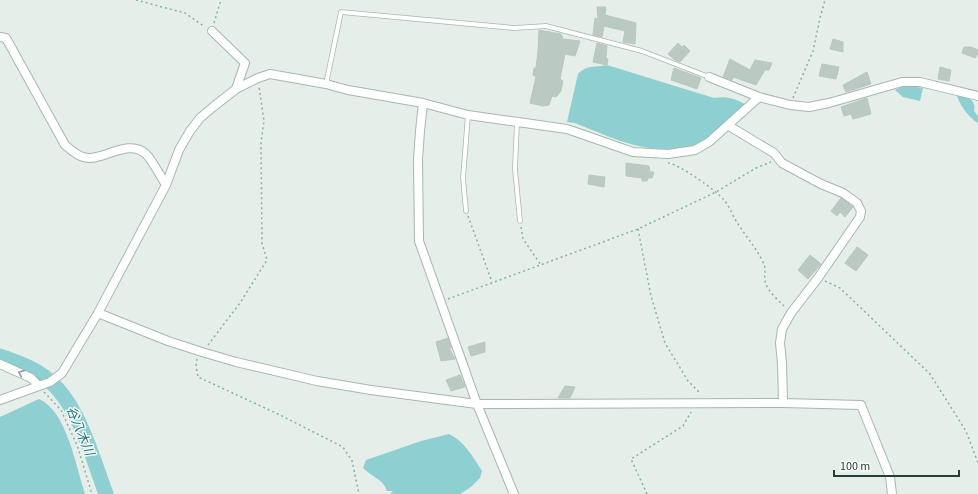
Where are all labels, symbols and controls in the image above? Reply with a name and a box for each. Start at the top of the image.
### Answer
one-way arrow [17,370,25,378]
water label: 谷八木川 [62,404,99,460]
scale bar [834,452,959,478]
text: 100 m [840,458,870,475]

